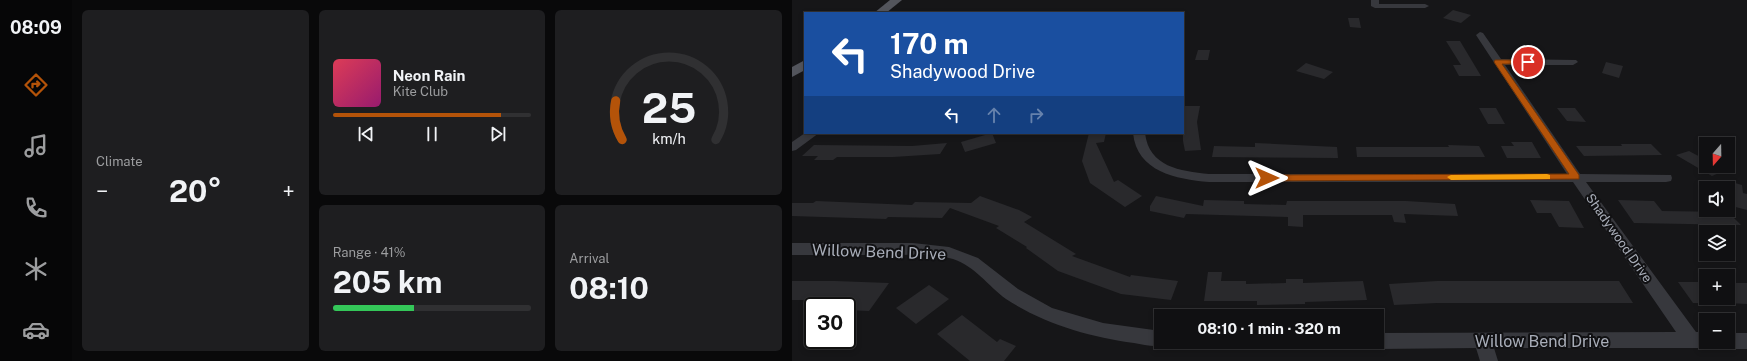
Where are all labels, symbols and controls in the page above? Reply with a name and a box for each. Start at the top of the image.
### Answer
text: 08:09 [10,17,62,38]
text: 170 m [890,27,969,60]
icon: left [824,28,876,80]
pin [1511,45,1545,79]
icon: arrive [1517,51,1539,73]
text: Shadywood Drive [890,61,1035,82]
text: Neon Rain [393,67,465,84]
icon: directions [22,71,50,99]
text: 25 [641,83,696,132]
text: Kite Club [393,84,448,99]
icon: left [941,104,963,126]
icon: ahead [983,104,1005,126]
icon: right [1025,104,1047,126]
icon: previous [355,123,377,145]
icon: pause [421,123,443,145]
icon: next [487,123,509,145]
text: km/h [652,130,685,147]
icon: music [22,132,50,160]
north arrow [1699,137,1735,173]
map controls [1699,137,1735,349]
text: Climate [96,154,143,169]
position arrow [1246,157,1288,199]
text: 20° [169,173,222,209]
text: − [96,178,108,204]
text: + [282,178,295,204]
button: sound [1699,181,1735,217]
street label: Shadywood Drive [1583,191,1655,285]
icon: phone [22,194,50,222]
button: layers [1699,225,1735,261]
street label: Willow Bend Drive [811,240,947,264]
text: Range · 41% [333,245,406,260]
text: Arrival [569,251,609,266]
icon: climate [22,255,50,283]
text: 205 km [333,264,442,300]
button: + [1699,269,1735,305]
text: 08:10 [569,270,649,306]
speed limit sign: 30 [804,297,856,349]
button: − [1699,313,1735,349]
icon: car [22,316,50,344]
text: 08:10 · 1 min · 320 m [1197,320,1341,337]
street label: Willow Bend Drive [1475,332,1609,351]

